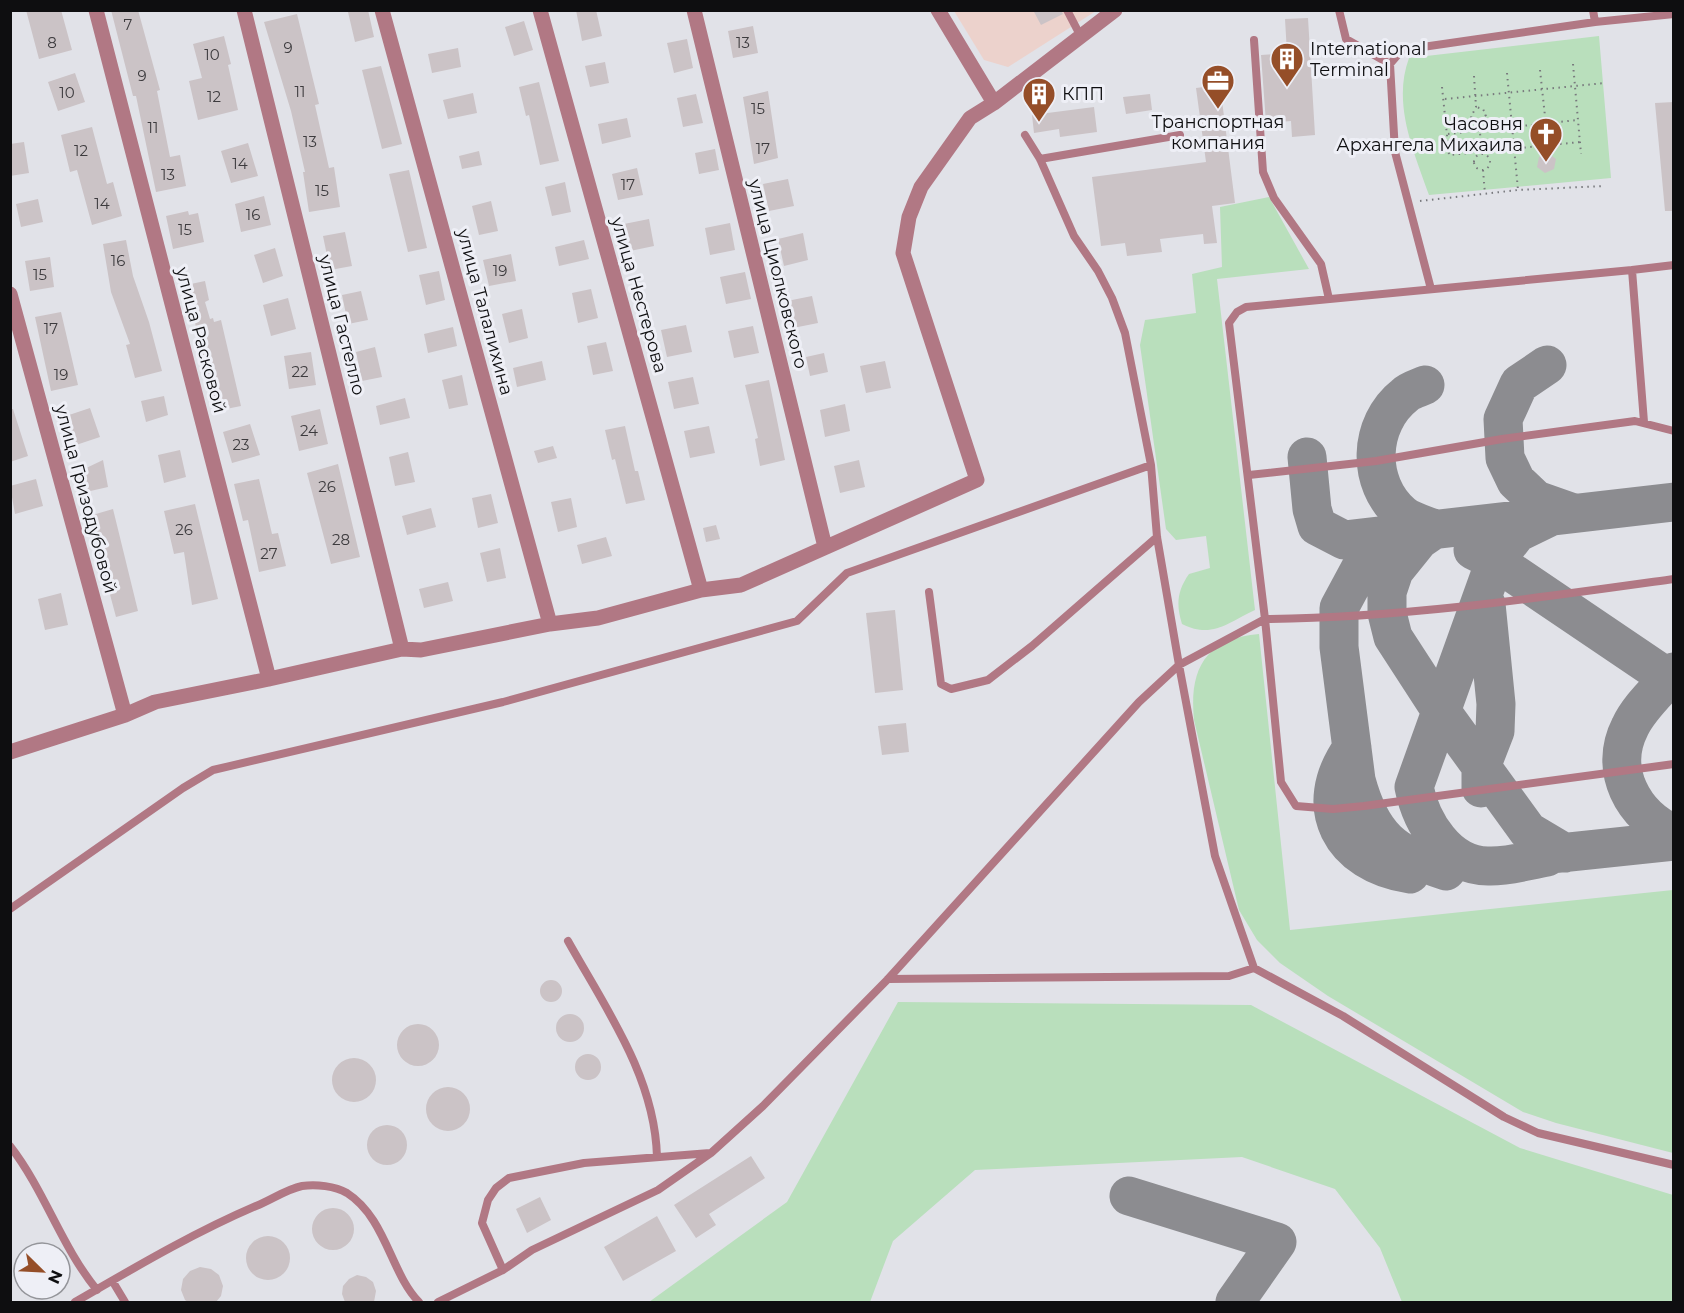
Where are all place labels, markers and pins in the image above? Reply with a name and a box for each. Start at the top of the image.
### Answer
place label: International Terminal [1310,38,1426,81]
building icon: International Terminal [1269,41,1305,88]
office icon: Транспортная компания [1200,63,1236,110]
building icon: КПП [1021,76,1057,123]
place label: КПП [1062,83,1104,105]
place label: Транспортная компания [1151,111,1285,154]
place label: Часовня Архангела Михаила [1336,113,1523,156]
church icon: Часовня Архангела Михаила [1528,116,1564,163]

